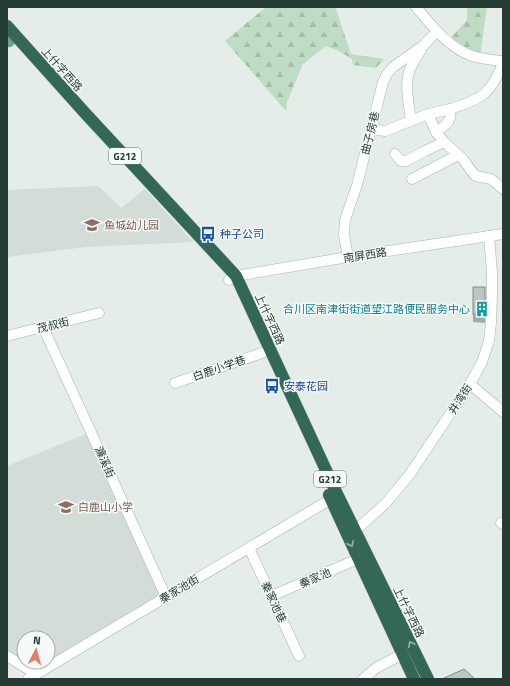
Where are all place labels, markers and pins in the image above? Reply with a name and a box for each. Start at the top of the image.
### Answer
school or university icon: 鱼城幼儿园 [83,216,101,234]
place label: 鱼城幼儿园 [104,217,159,233]
bus stop icon: 种子公司 [199,225,217,243]
place label: 种子公司 [220,226,264,242]
building icon: 合川区南津街街道望江路便民服务中心 [473,300,491,318]
place label: 合川区南津街街道望江路便民服务中心 [283,301,470,317]
bus stop icon: 安泰花园 [263,377,281,395]
place label: 安泰花园 [284,378,328,394]
school or university icon: 白鹿山小学 [57,498,75,516]
place label: 白鹿山小学 [78,499,133,515]

